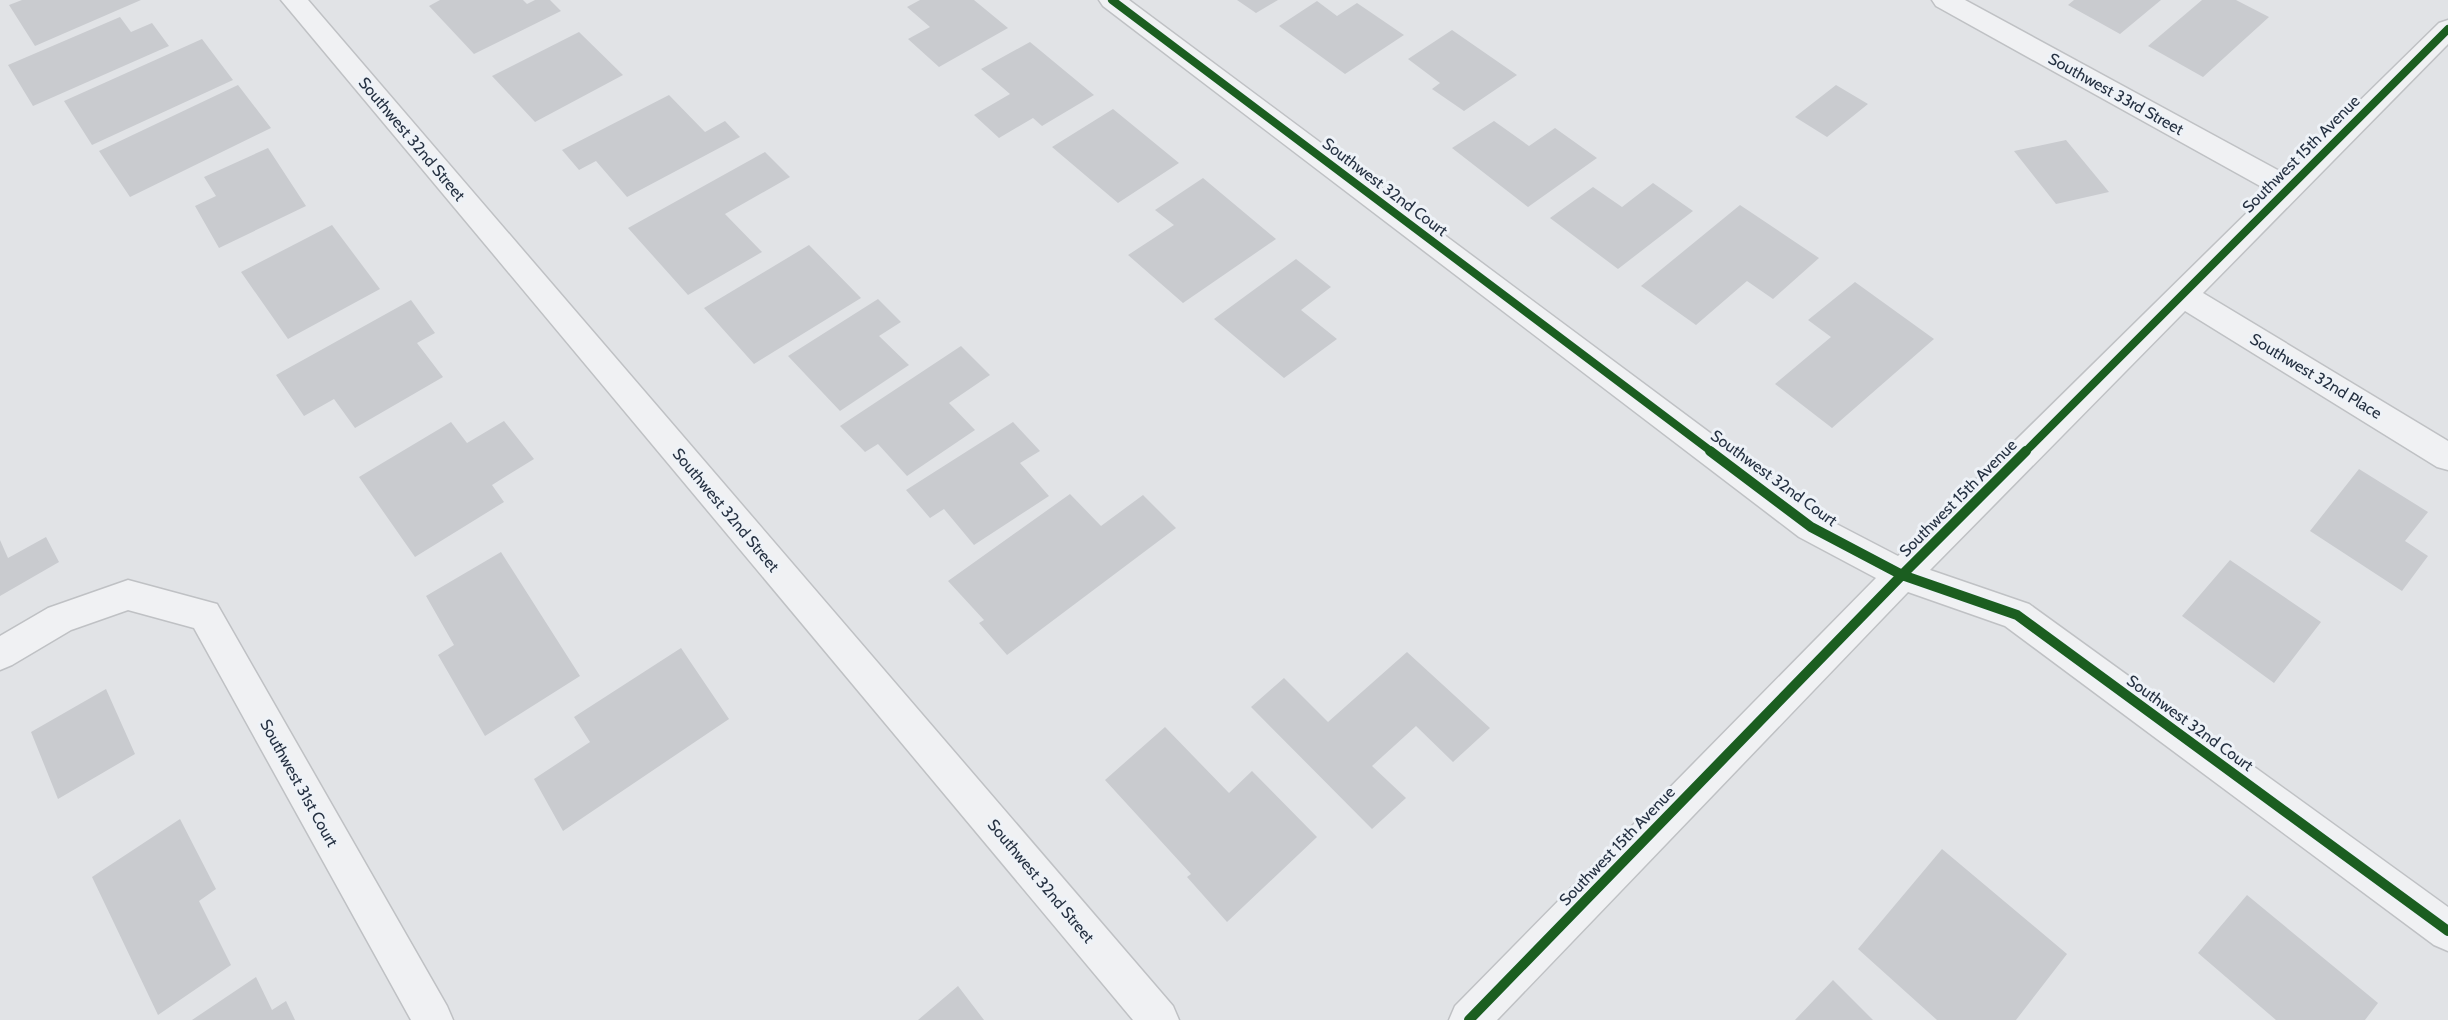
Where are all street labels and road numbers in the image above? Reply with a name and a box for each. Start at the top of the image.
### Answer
street label: Southwest 33rd Street [2045,49,2187,139]
street label: Southwest 32nd Street [355,73,470,205]
street label: Southwest 15th Avenue [2238,91,2364,217]
street label: Southwest 32nd Court [1319,134,1452,241]
street label: Southwest 32nd Place [2247,329,2385,423]
street label: Southwest 32nd Court [1707,426,1841,531]
street label: Southwest 15th Avenue [1895,435,2021,561]
street label: Southwest 32nd Street [669,444,784,576]
street label: Southwest 32nd Court [2123,671,2257,776]
street label: Southwest 31st Court [256,716,342,850]
street label: Southwest 15th Avenue [1555,783,1679,909]
street label: Southwest 32nd Street [984,815,1099,947]

